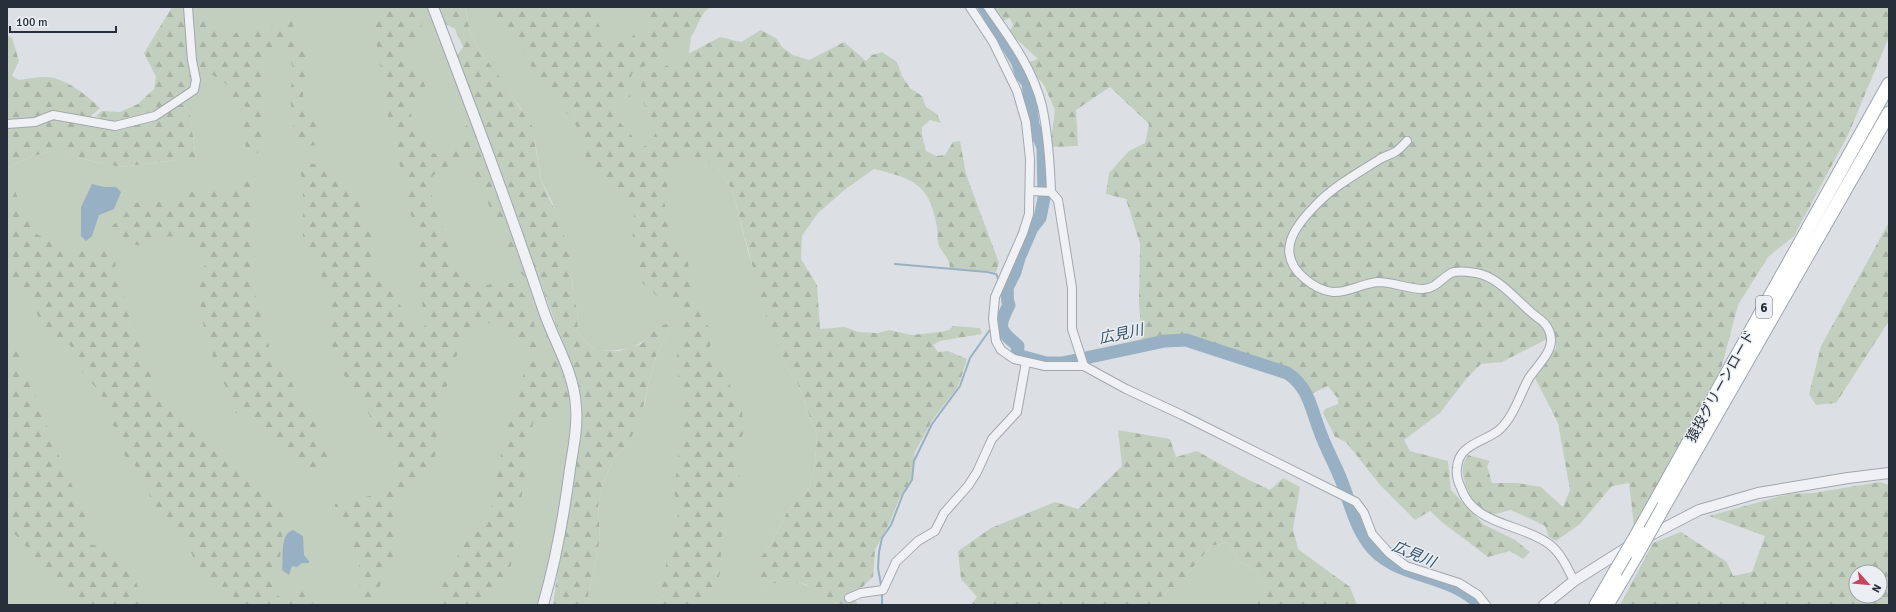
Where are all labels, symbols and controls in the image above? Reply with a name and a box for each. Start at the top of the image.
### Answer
scale bar [10,8,116,34]
text: 100 m [16,15,48,30]
road number: 6 [1756,296,1772,318]
water label: 広見川 [1097,320,1147,347]
street label: 猿投グリーンロード [1683,327,1758,445]
water label: 広見川 [1390,537,1440,572]
north arrow [1848,564,1888,604]
text: N [1869,582,1884,595]

